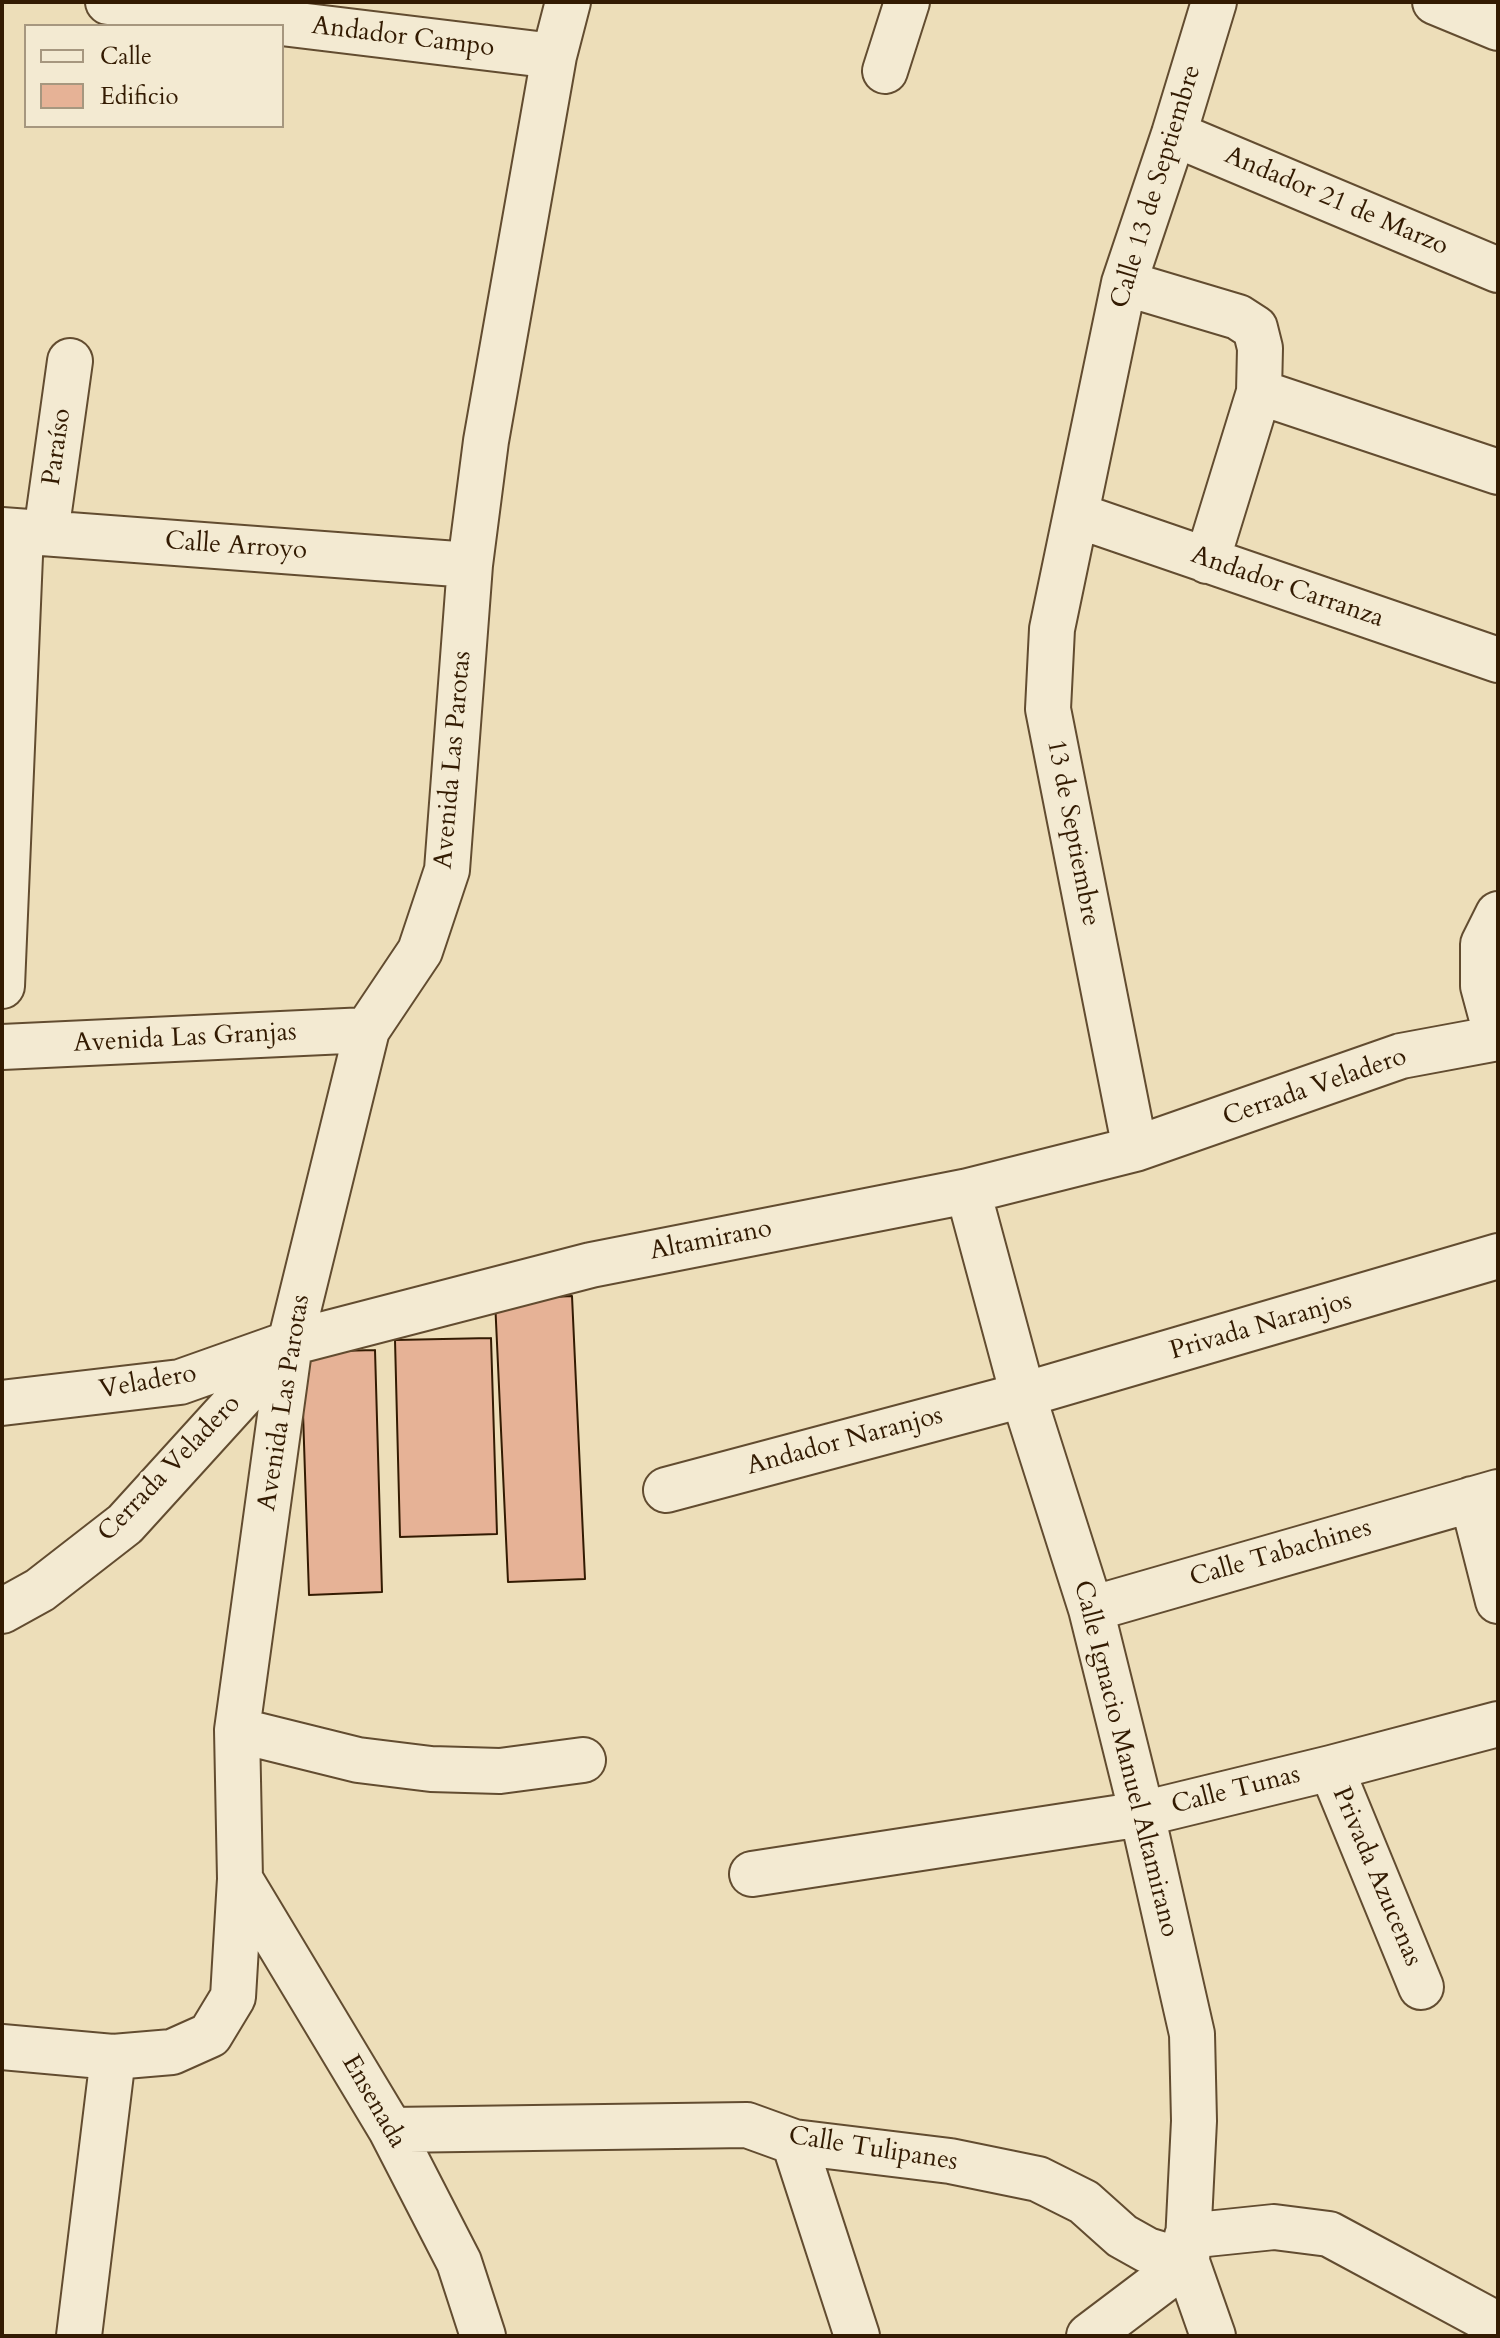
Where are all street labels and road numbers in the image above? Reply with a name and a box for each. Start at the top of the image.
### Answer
street label: Andador Campo [310,11,496,65]
street label: Calle 13 de Septiembre [1105,62,1209,312]
street label: Andador 21 de Marzo [1220,141,1452,263]
street label: Paraíso [37,407,79,487]
street label: Calle Arroyo [164,526,308,568]
street label: Andador Carranza [1187,540,1387,636]
street label: Avenida Las Parotas [429,650,479,870]
street label: 13 de Septiembre [1039,737,1105,929]
street label: Avenida Las Granjas [73,1018,297,1060]
street label: Cerrada Veladero [1219,1042,1411,1134]
street label: Altamirano [647,1214,775,1268]
street label: Privada Naranjos [1167,1286,1355,1368]
street label: Avenida Las Parotas [252,1293,318,1513]
street label: Veladero [97,1359,199,1407]
street label: Cerrada Veladero [92,1389,248,1549]
street label: Andador Naranjos [744,1401,946,1483]
street label: Calle Tabachines [1187,1513,1375,1595]
street label: Calle Ignacio Manuel Altamirano [1066,1577,1184,1941]
street label: Calle Tunas [1169,1760,1303,1822]
street label: Privada Azucenas [1324,1783,1428,1971]
street label: Ensenada [334,2050,412,2154]
street label: Calle Tulipanes [786,2121,960,2179]

